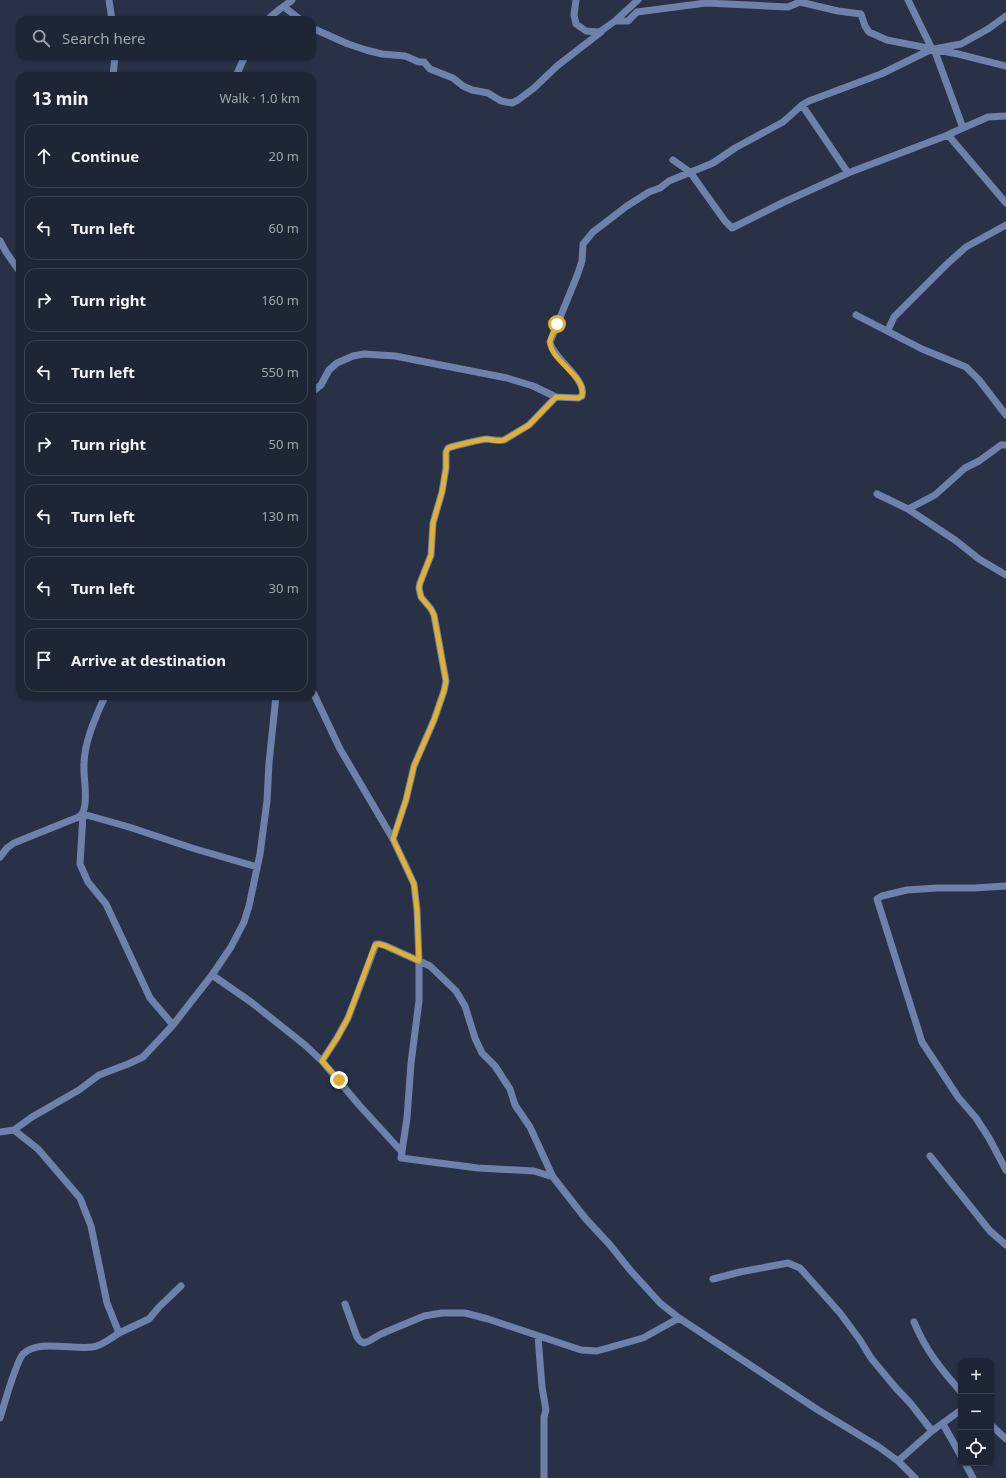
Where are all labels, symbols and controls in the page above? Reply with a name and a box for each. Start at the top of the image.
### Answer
search box [16,16,316,60]
icon: search [30,27,52,49]
text: Search here [62,28,145,48]
text: 13 min [32,87,89,110]
text: Walk · 1.0 km [220,89,300,107]
icon: ahead [33,145,55,167]
text: Continue [71,146,139,166]
text: 20 m [269,147,299,165]
icon: left [33,217,55,239]
text: Turn left [71,218,135,238]
text: 60 m [269,219,299,237]
icon: right [33,289,55,311]
text: Turn right [71,290,146,310]
text: 160 m [261,291,299,309]
route start [548,315,566,333]
icon: left [33,361,55,383]
text: Turn left [71,362,135,382]
text: 550 m [261,363,299,381]
icon: right [33,433,55,455]
text: Turn right [71,434,146,454]
text: 50 m [269,435,299,453]
icon: left [33,505,55,527]
text: Turn left [71,506,135,526]
text: 130 m [261,507,299,525]
icon: left [33,577,55,599]
text: Turn left [71,578,135,598]
text: 30 m [269,579,299,597]
icon: arrive [33,649,55,671]
text: Arrive at destination [71,650,226,670]
route end [330,1071,348,1089]
map controls [958,1358,994,1466]
button: + [958,1358,994,1394]
button: − [958,1394,994,1430]
button: locate [958,1430,994,1466]

